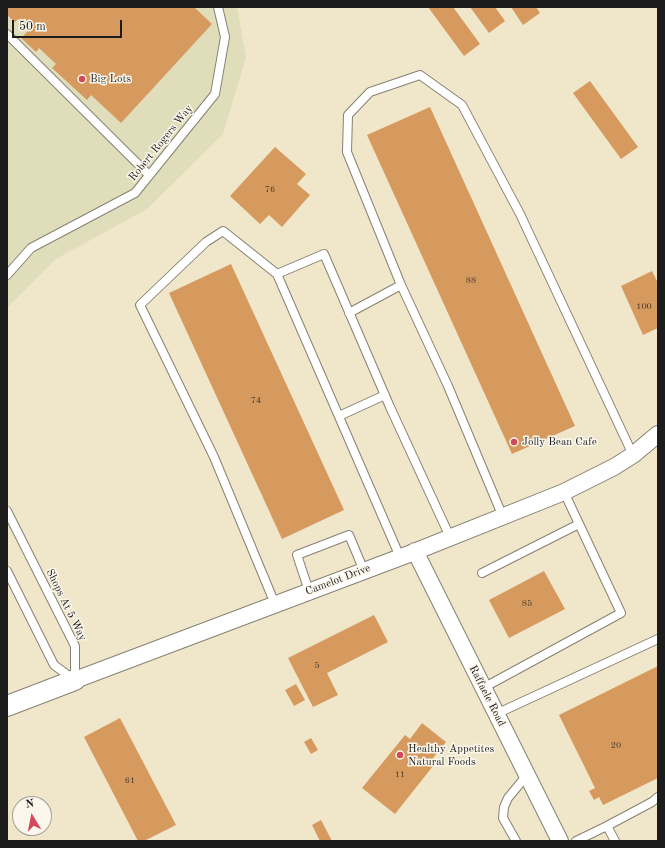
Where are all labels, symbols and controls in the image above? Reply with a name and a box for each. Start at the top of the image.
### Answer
scale bar [14,12,124,38]
text: 50 m [19,21,46,33]
place label: Big Lots [90,72,131,86]
marker: Big Lots [77,74,87,84]
street label: Robert Rogers Way [126,102,196,184]
house number: 76 [265,185,275,195]
house number: 88 [466,276,476,286]
house number: 100 [636,302,652,312]
house number: 74 [251,396,261,406]
place label: Jolly Bean Cafe [522,435,597,449]
marker: Jolly Bean Cafe [509,437,519,447]
street label: Camelot Drive [304,562,372,598]
street label: Shops At 5 Way [43,567,89,643]
house number: 85 [522,599,532,609]
house number: 5 [314,661,320,671]
street label: Raffaele Road [466,663,508,729]
house number: 20 [611,741,621,751]
place label: Healthy Appetites Natural Foods [408,742,494,768]
marker: Healthy Appetites Natural Foods [395,750,405,760]
house number: 11 [395,770,405,780]
house number: 61 [125,776,135,786]
north arrow [12,796,52,836]
text: N [25,799,35,811]

